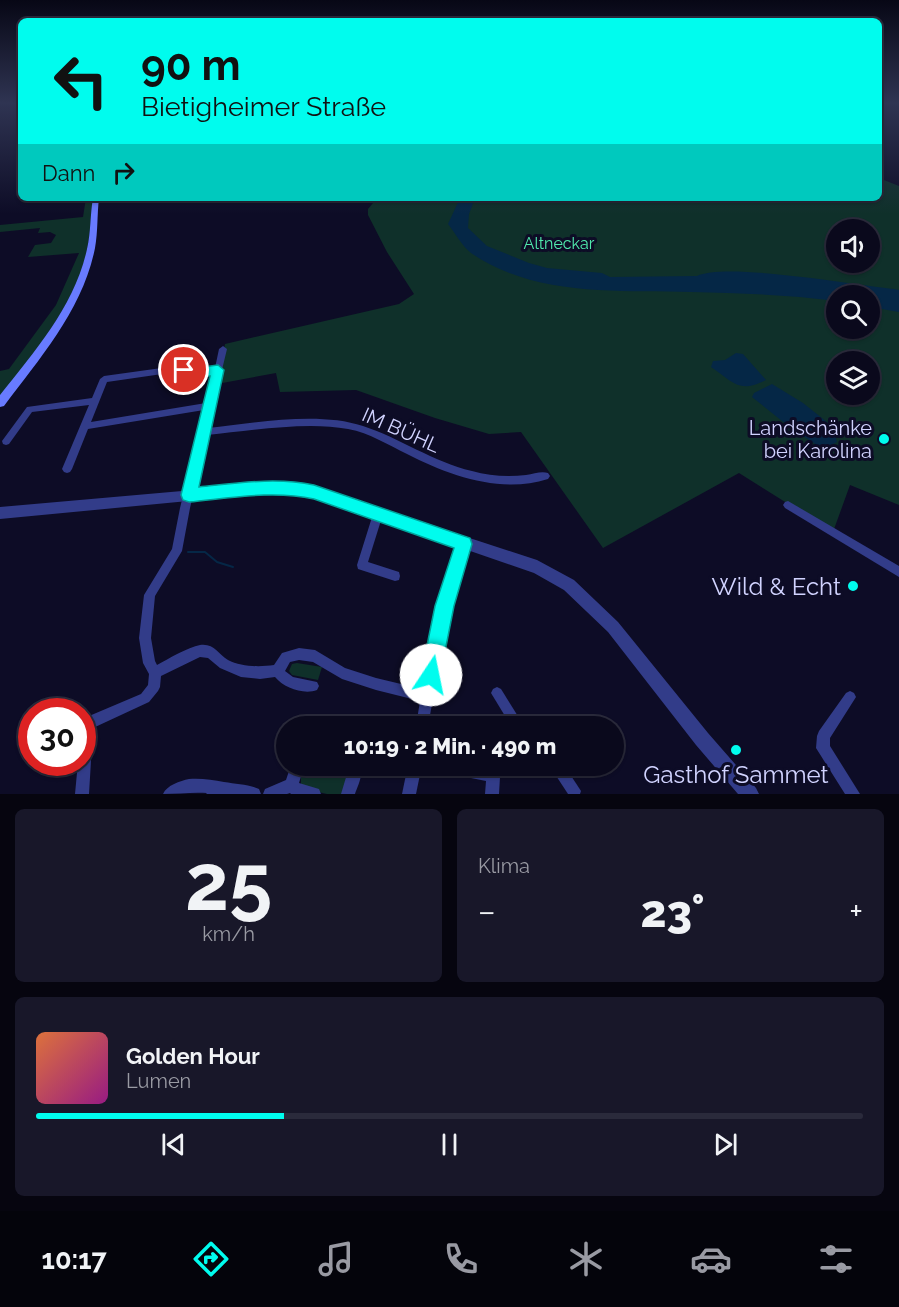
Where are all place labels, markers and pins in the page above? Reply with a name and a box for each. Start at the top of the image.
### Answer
pin [158,344,209,395]
place label: Landschänke bei Karolina [749,416,872,463]
marker: Landschänke bei Karolina [877,432,891,446]
place label: Wild & Echt [712,572,841,601]
marker: Wild & Echt [846,579,860,593]
marker: Gasthof Sammet [729,743,743,757]
place label: Gasthof Sammet [643,760,829,789]

